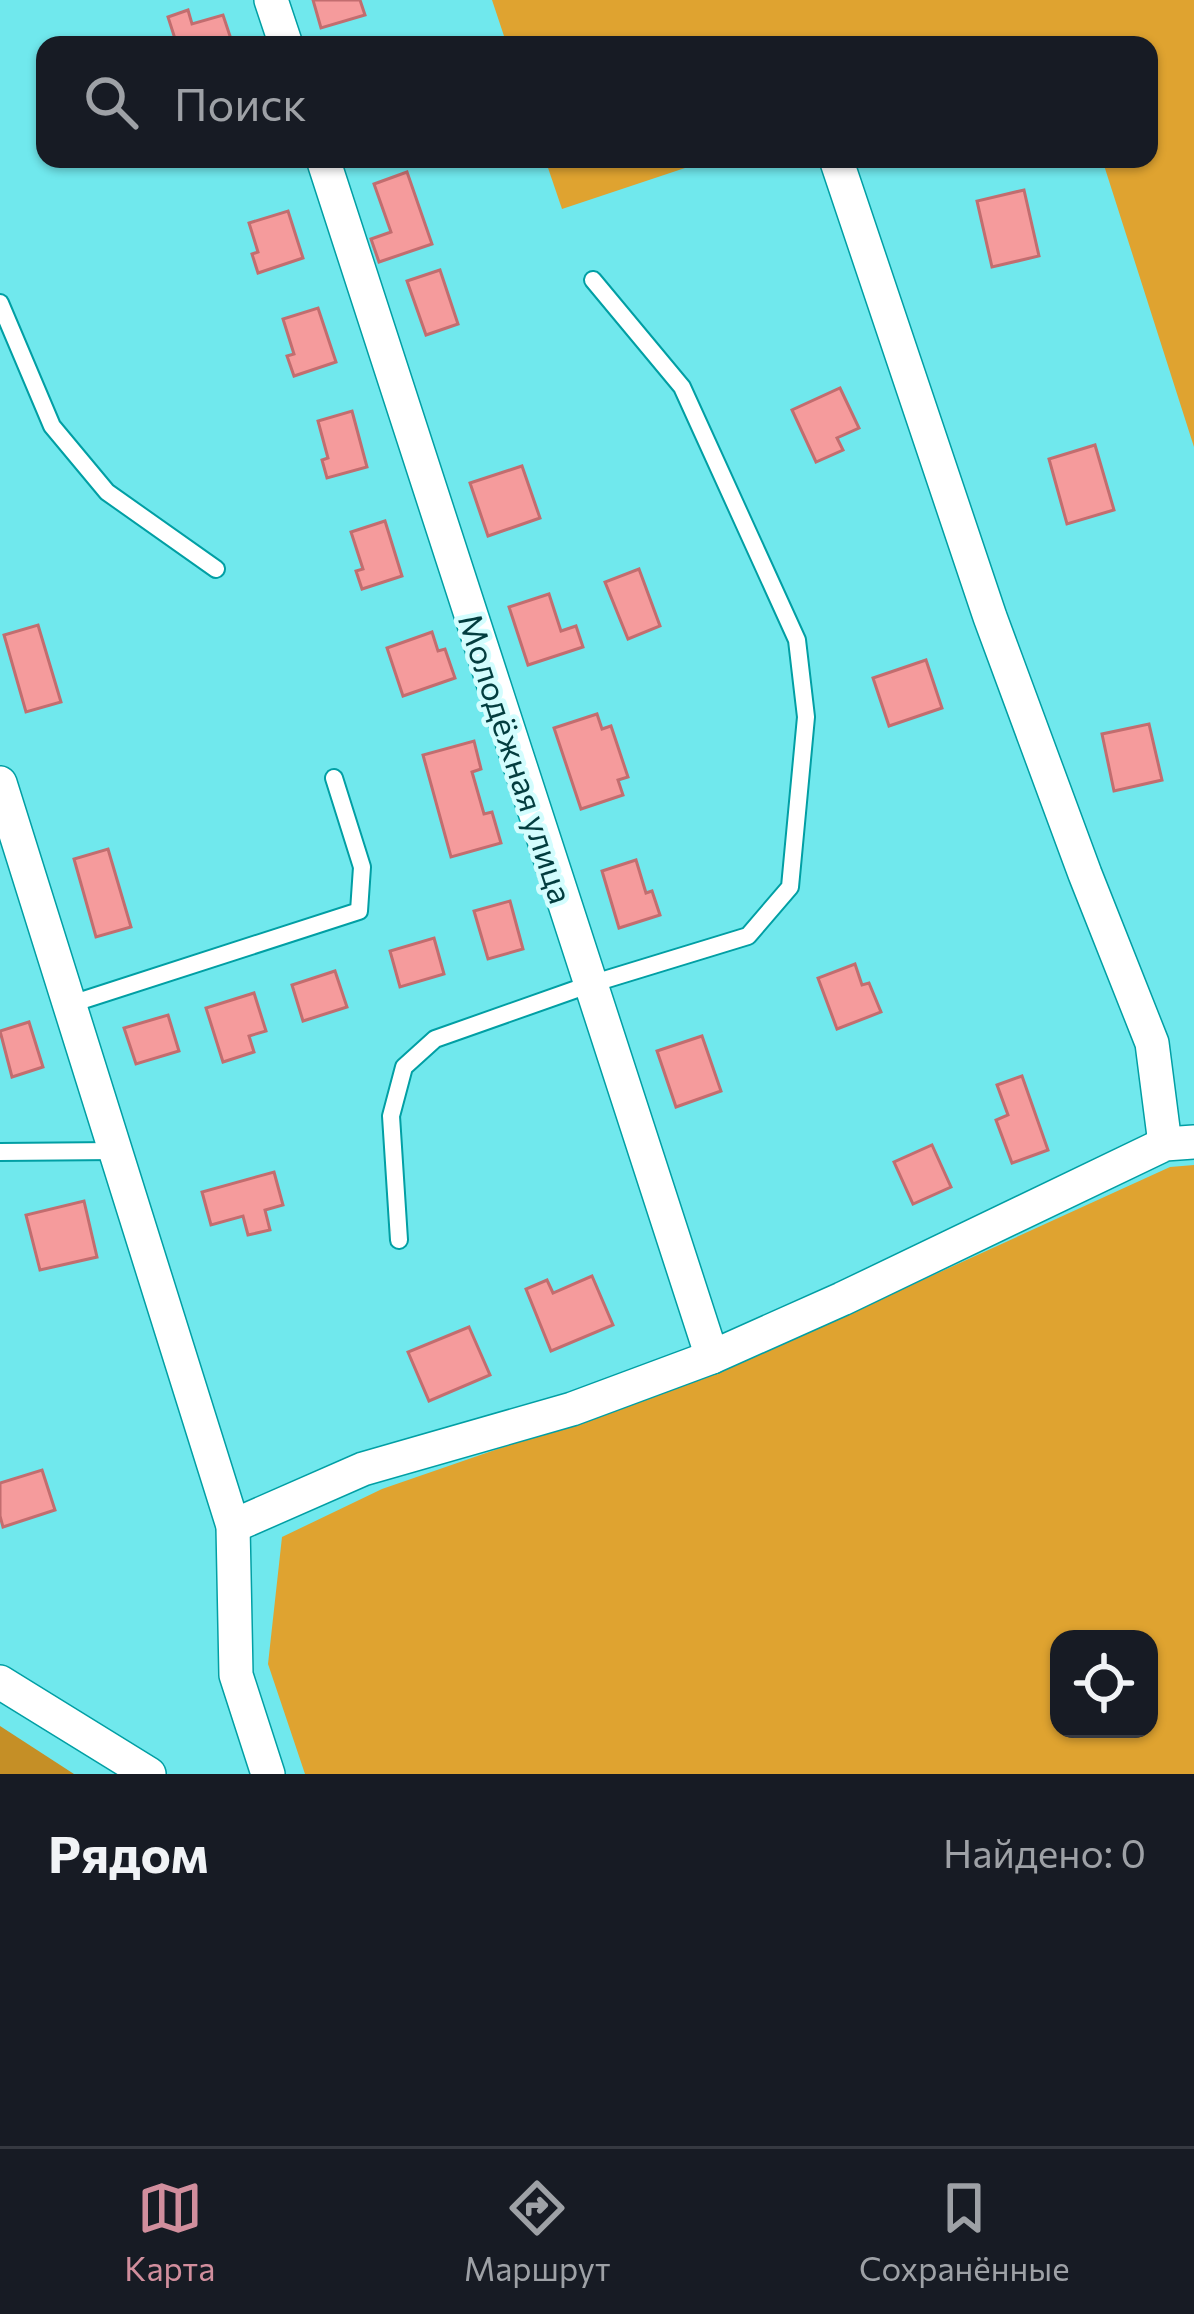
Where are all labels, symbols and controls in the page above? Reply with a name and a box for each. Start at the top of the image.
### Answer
search box [36,36,1158,168]
icon: search [78,69,144,135]
text: Поиск [174,75,307,130]
street label: Молодёжная улица [451,608,583,908]
map controls [1050,1630,1158,1738]
button: locate [1050,1630,1158,1738]
text: Рядом [48,1821,209,1884]
text: Найдено: 0 [943,1828,1146,1876]
tab: Карта [124,2175,215,2288]
tab: Маршрут [464,2175,610,2288]
tab: Сохранённые [859,2175,1070,2288]

